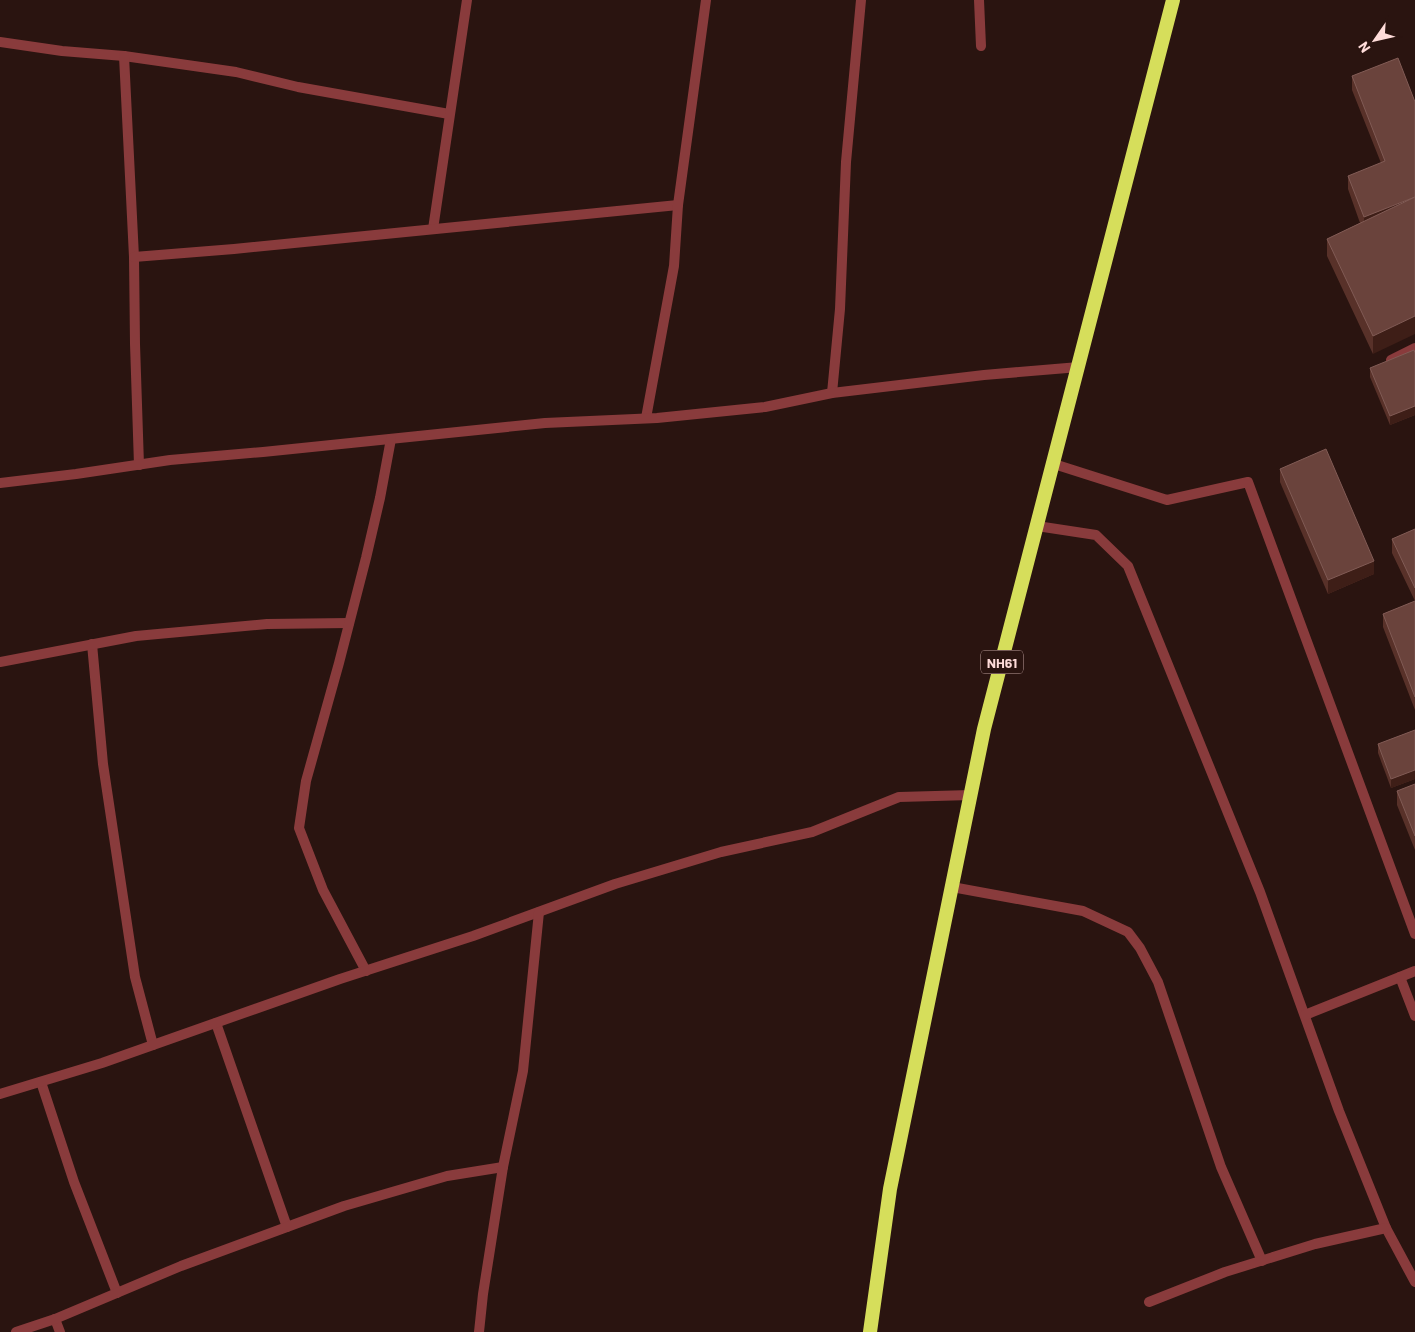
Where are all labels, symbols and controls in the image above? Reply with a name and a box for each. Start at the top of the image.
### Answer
north arrow [1350,15,1400,65]
text: N [1354,39,1373,56]
road number: NH61 [981,650,1023,674]

